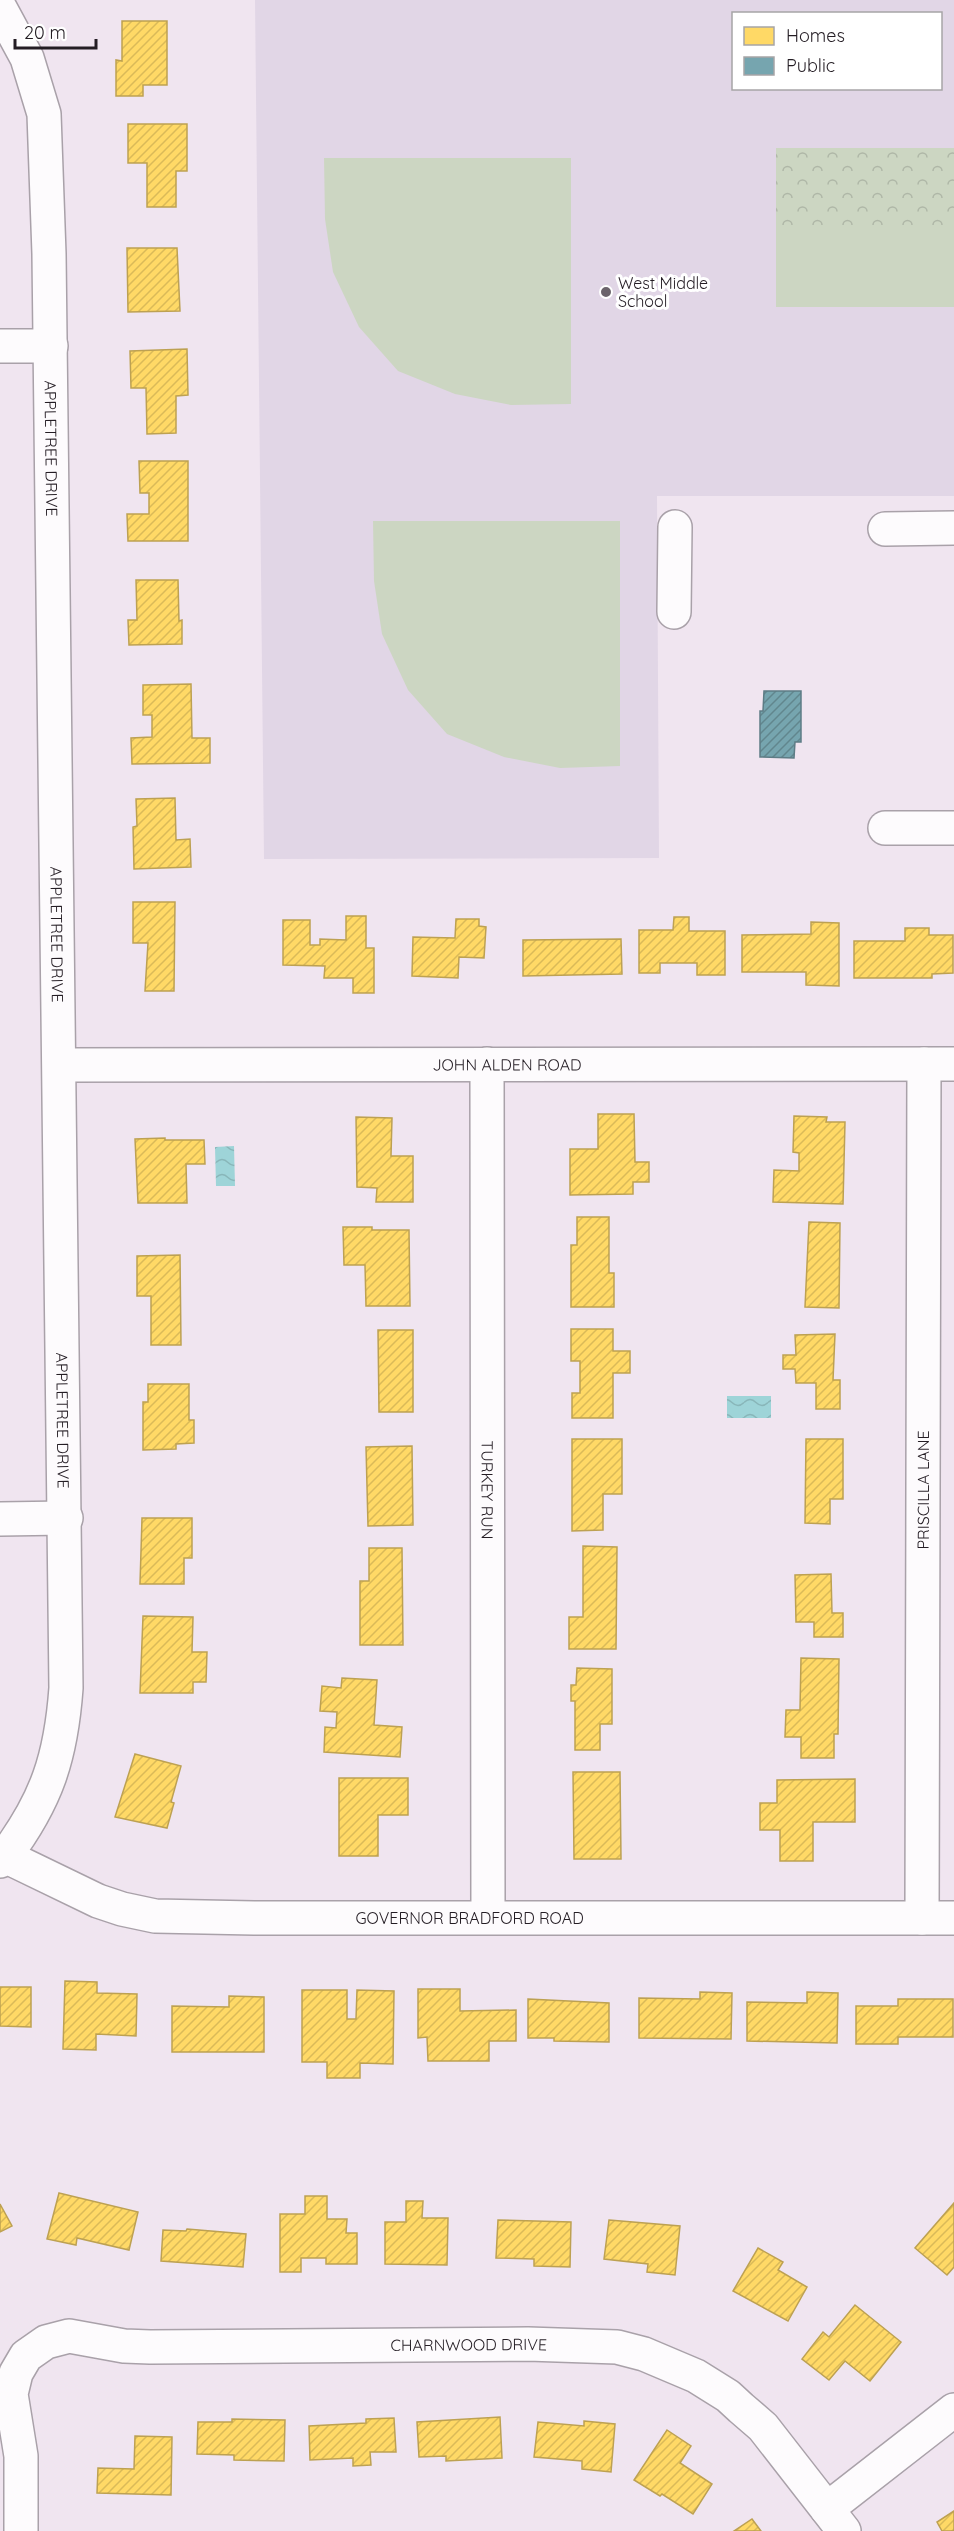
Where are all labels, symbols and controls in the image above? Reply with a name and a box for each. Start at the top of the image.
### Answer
scale bar [15,12,96,50]
legend [732,12,942,90]
text: 20 m [24,21,66,44]
text: Homes [786,24,845,47]
text: Public [786,54,835,77]
place label: West Middle School [618,273,708,311]
marker: West Middle School [599,285,613,299]
street label: APPLETREE DRIVE [41,380,62,517]
street label: APPLETREE DRIVE [46,866,68,1003]
street label: JOHN ALDEN ROAD [432,1054,582,1075]
street label: APPLETREE DRIVE [52,1352,74,1489]
street label: PRISCILLA LANE [913,1430,933,1550]
street label: TURKEY RUN [477,1441,498,1539]
street label: GOVERNOR BRADFORD ROAD [355,1908,584,1928]
street label: CHARNWOOD DRIVE [390,2334,547,2355]

